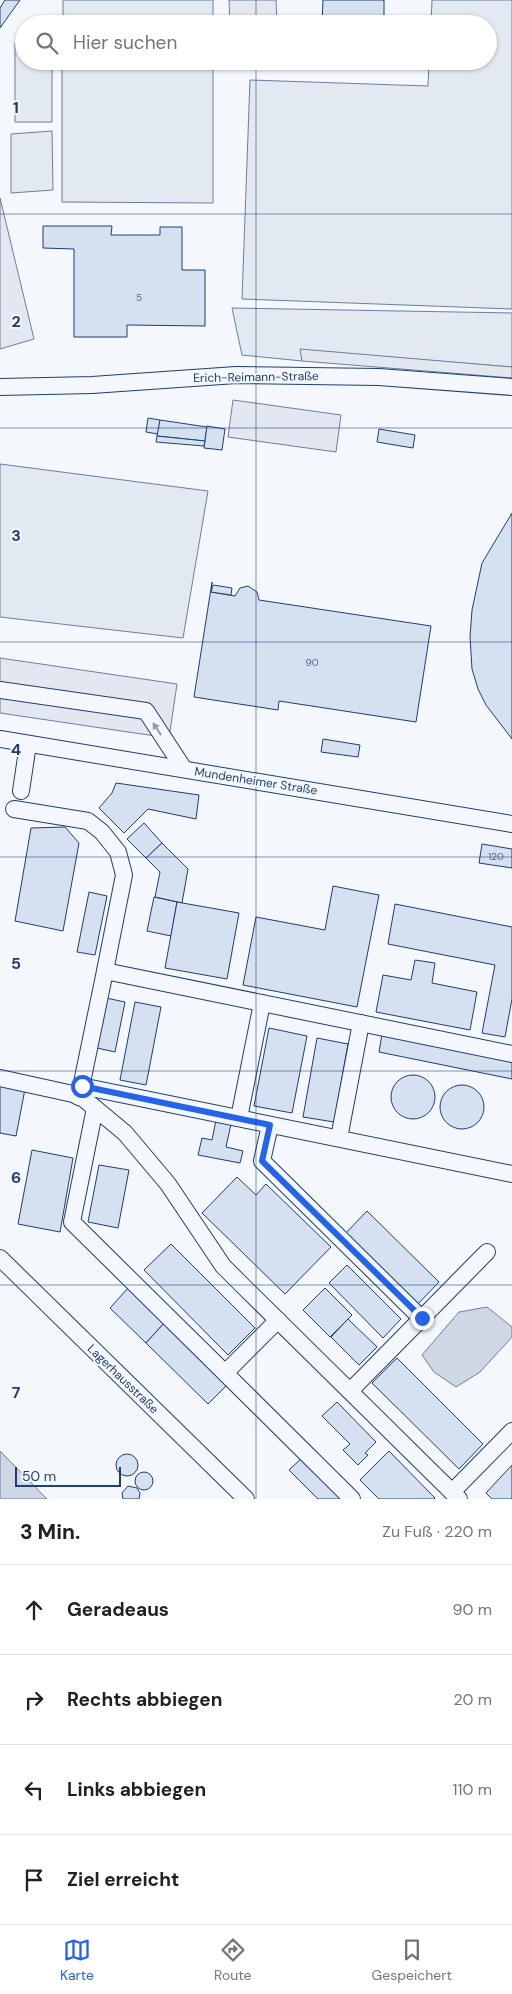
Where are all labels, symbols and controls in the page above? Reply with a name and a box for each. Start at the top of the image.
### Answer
search box [15,15,497,70]
icon: search [33,29,61,57]
text: Hier suchen [73,30,177,55]
text: 1 [13,97,19,118]
house number: 5 [136,291,142,304]
text: 2 [11,311,21,332]
street label: Erich-Reimann-Straße [193,368,319,386]
text: 3 [11,525,21,546]
house number: 90 [305,656,319,669]
one-way arrow [152,722,162,735]
text: 4 [11,739,21,760]
street label: Mundenheimer Straße [193,763,319,799]
house number: 120 [488,850,504,863]
text: 5 [11,953,21,974]
route start [71,1075,94,1098]
text: 6 [11,1167,21,1188]
route end [411,1307,434,1330]
street label: Lagerhausstraße [84,1341,162,1417]
text: 7 [12,1382,21,1403]
scale bar [15,1464,121,1487]
text: 50 m [22,1467,56,1485]
text: 3 Min. [20,1518,80,1546]
text: Zu Fuß · 220 m [382,1521,492,1542]
icon: ahead [20,1596,48,1624]
text: Geradeaus [67,1597,169,1622]
text: 90 m [452,1599,492,1620]
icon: right [20,1686,48,1714]
text: Rechts abbiegen [67,1687,222,1712]
text: 20 m [453,1689,492,1710]
icon: left [20,1776,48,1804]
text: Links abbiegen [67,1777,206,1802]
text: 110 m [453,1779,492,1800]
icon: arrive [20,1866,48,1894]
text: Ziel erreicht [67,1867,179,1892]
tab: Karte [60,1936,94,1984]
tab: Route [214,1936,252,1984]
tab: Gespeichert [372,1936,452,1984]

